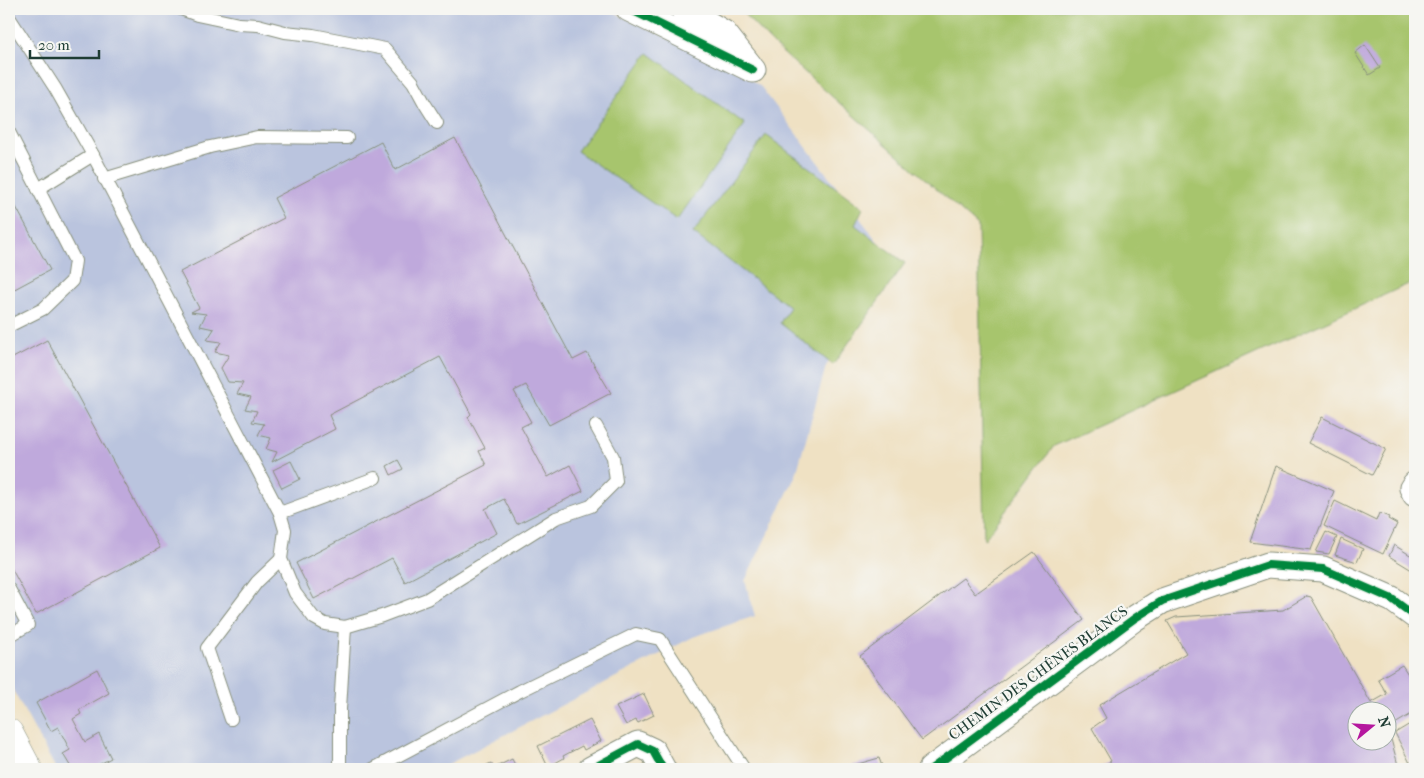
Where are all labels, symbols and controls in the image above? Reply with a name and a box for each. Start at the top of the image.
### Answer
scale bar [30,28,99,60]
text: 20 m [38,36,70,54]
street label: CHEMIN DES CHÊNES BLANCS [945,602,1131,744]
north arrow [1346,700,1396,750]
text: N [1374,714,1394,730]

